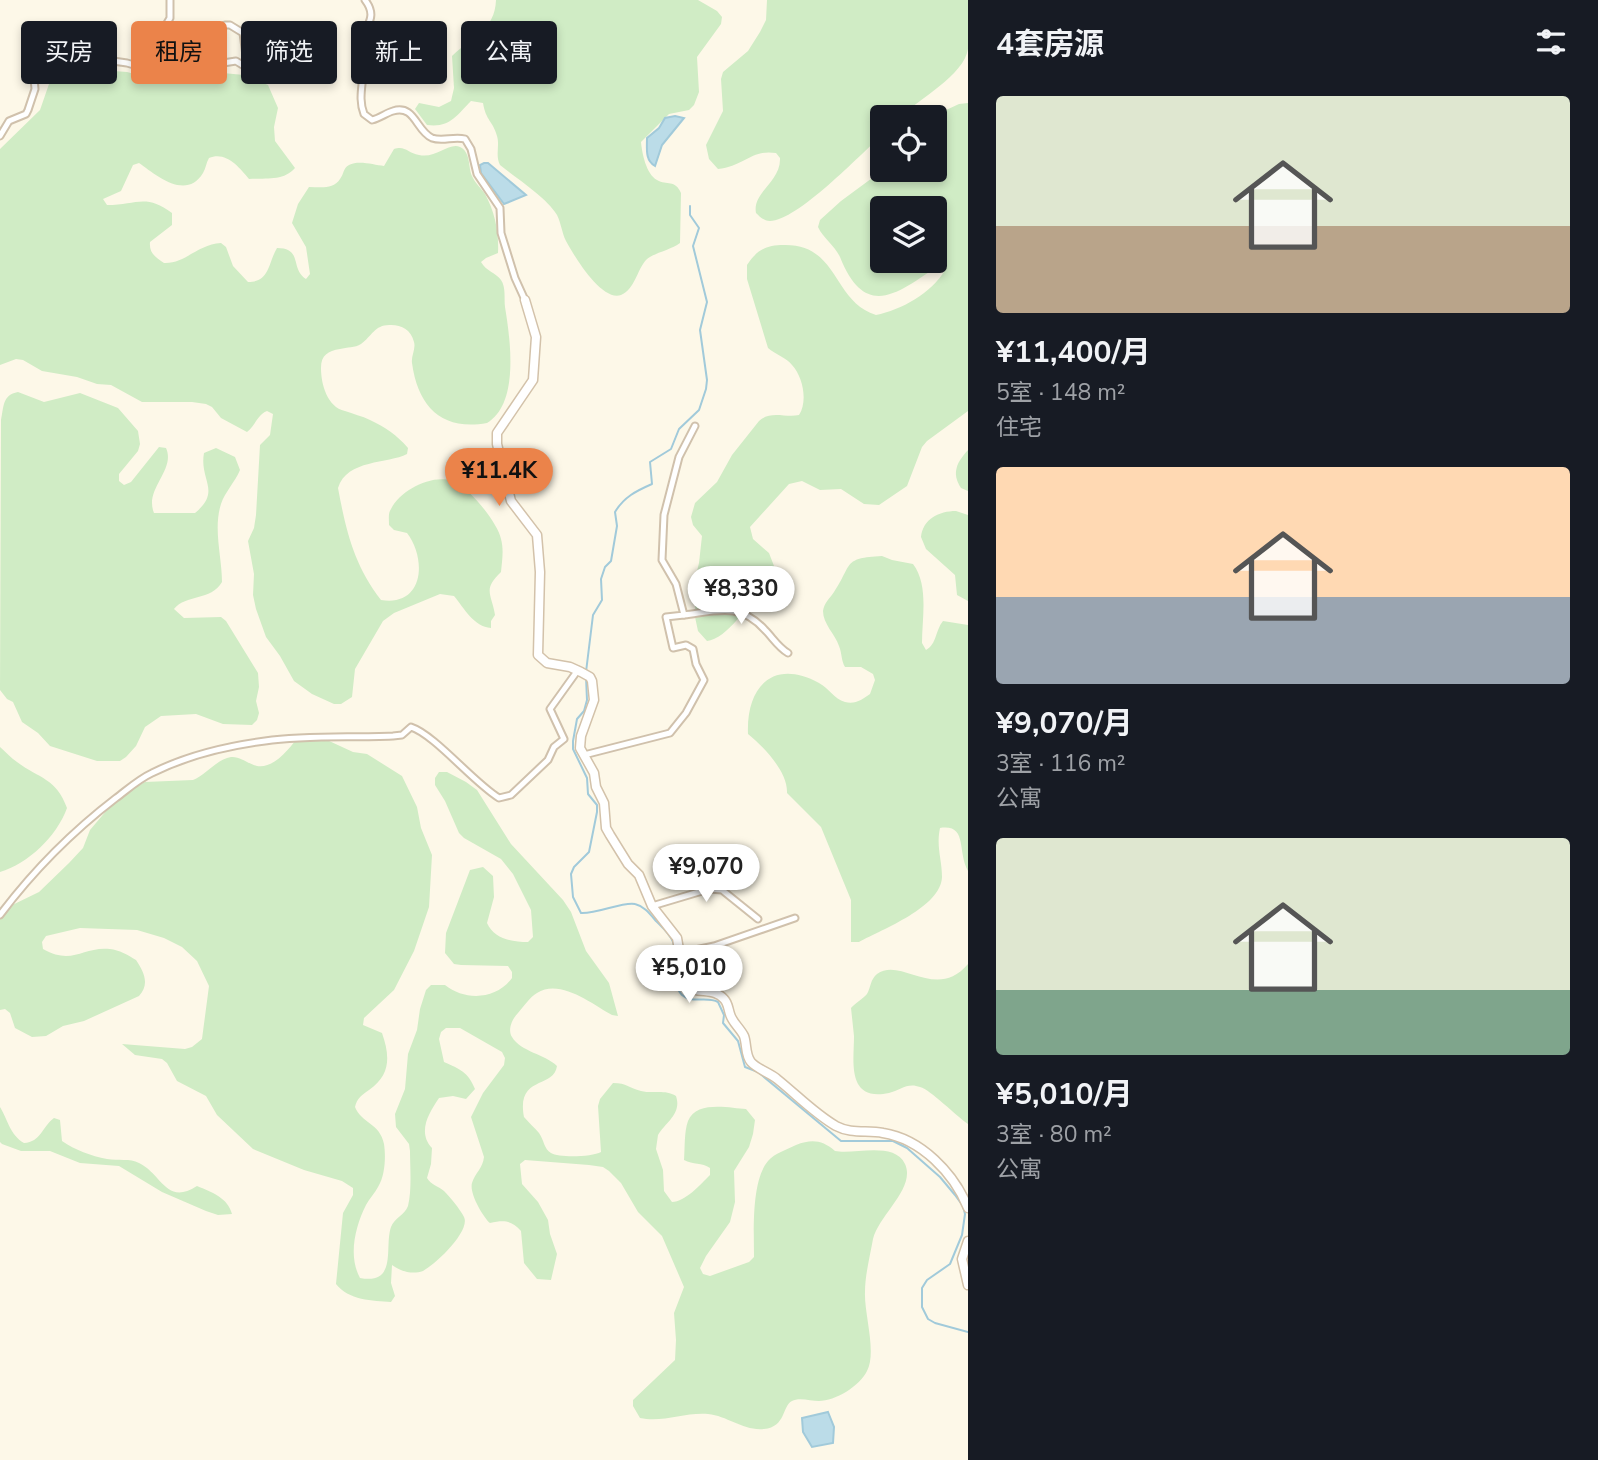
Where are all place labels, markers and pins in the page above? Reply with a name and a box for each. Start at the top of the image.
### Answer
pin: ¥11.4K [442,448,556,508]
pin: ¥8,330 [684,566,798,626]
pin: ¥9,070 [649,844,763,904]
pin: ¥5,010 [632,946,746,1005]

